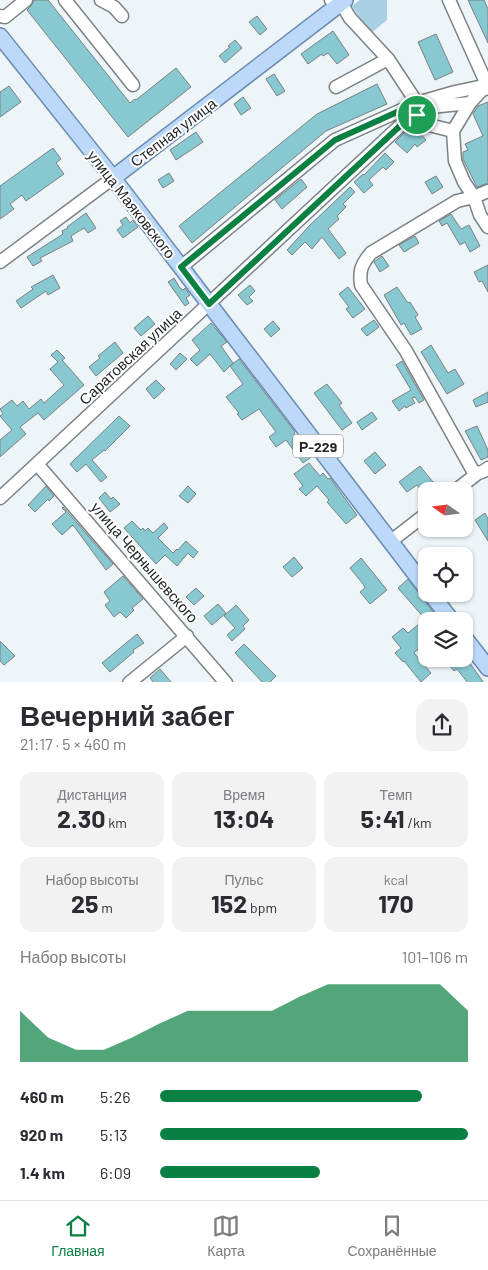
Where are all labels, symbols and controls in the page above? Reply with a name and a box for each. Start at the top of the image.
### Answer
street label: Степная улица [126,93,220,170]
pin [396,94,438,136]
icon: arrive [403,101,431,129]
street label: улица Маяковского [84,146,180,262]
street label: Саратовская улица [75,303,185,408]
road number: Р-229 [293,434,343,458]
north arrow [418,482,472,538]
map controls [418,482,473,667]
street label: улица Чернышевского [88,498,202,626]
button: locate [418,547,473,602]
button: layers [418,612,473,667]
text: Вечерний забег [20,698,235,732]
button: share [416,699,468,751]
text: 21:17 · 5 × 460 m [20,734,126,753]
text: Дистанция [57,786,127,803]
text: Время [223,786,265,803]
text: Темп [380,786,412,803]
text: 2.30 [57,803,106,833]
text: 13:04 [214,803,274,833]
text: 5:41 [360,803,405,833]
text: km [106,814,127,831]
text: /km [405,814,432,831]
text: Набор высоты [46,871,138,888]
text: Пульс [224,871,264,888]
text: kcal [384,871,408,888]
text: 25 [71,888,99,918]
text: 152 [211,888,247,918]
text: 170 [378,888,414,918]
text: m [99,899,113,916]
text: bpm [247,899,277,916]
text: Набор высоты [20,947,126,966]
text: 101–106 m [402,947,468,966]
text: 460 m [20,1087,64,1106]
text: 5:26 [100,1087,130,1106]
text: 920 m [20,1125,63,1144]
text: 5:13 [100,1125,128,1144]
text: 1.4 km [20,1163,65,1182]
text: 6:09 [100,1163,131,1182]
tab: Главная [51,1212,105,1259]
tab: Карта [207,1212,245,1259]
tab: Сохранённые [347,1212,437,1259]

